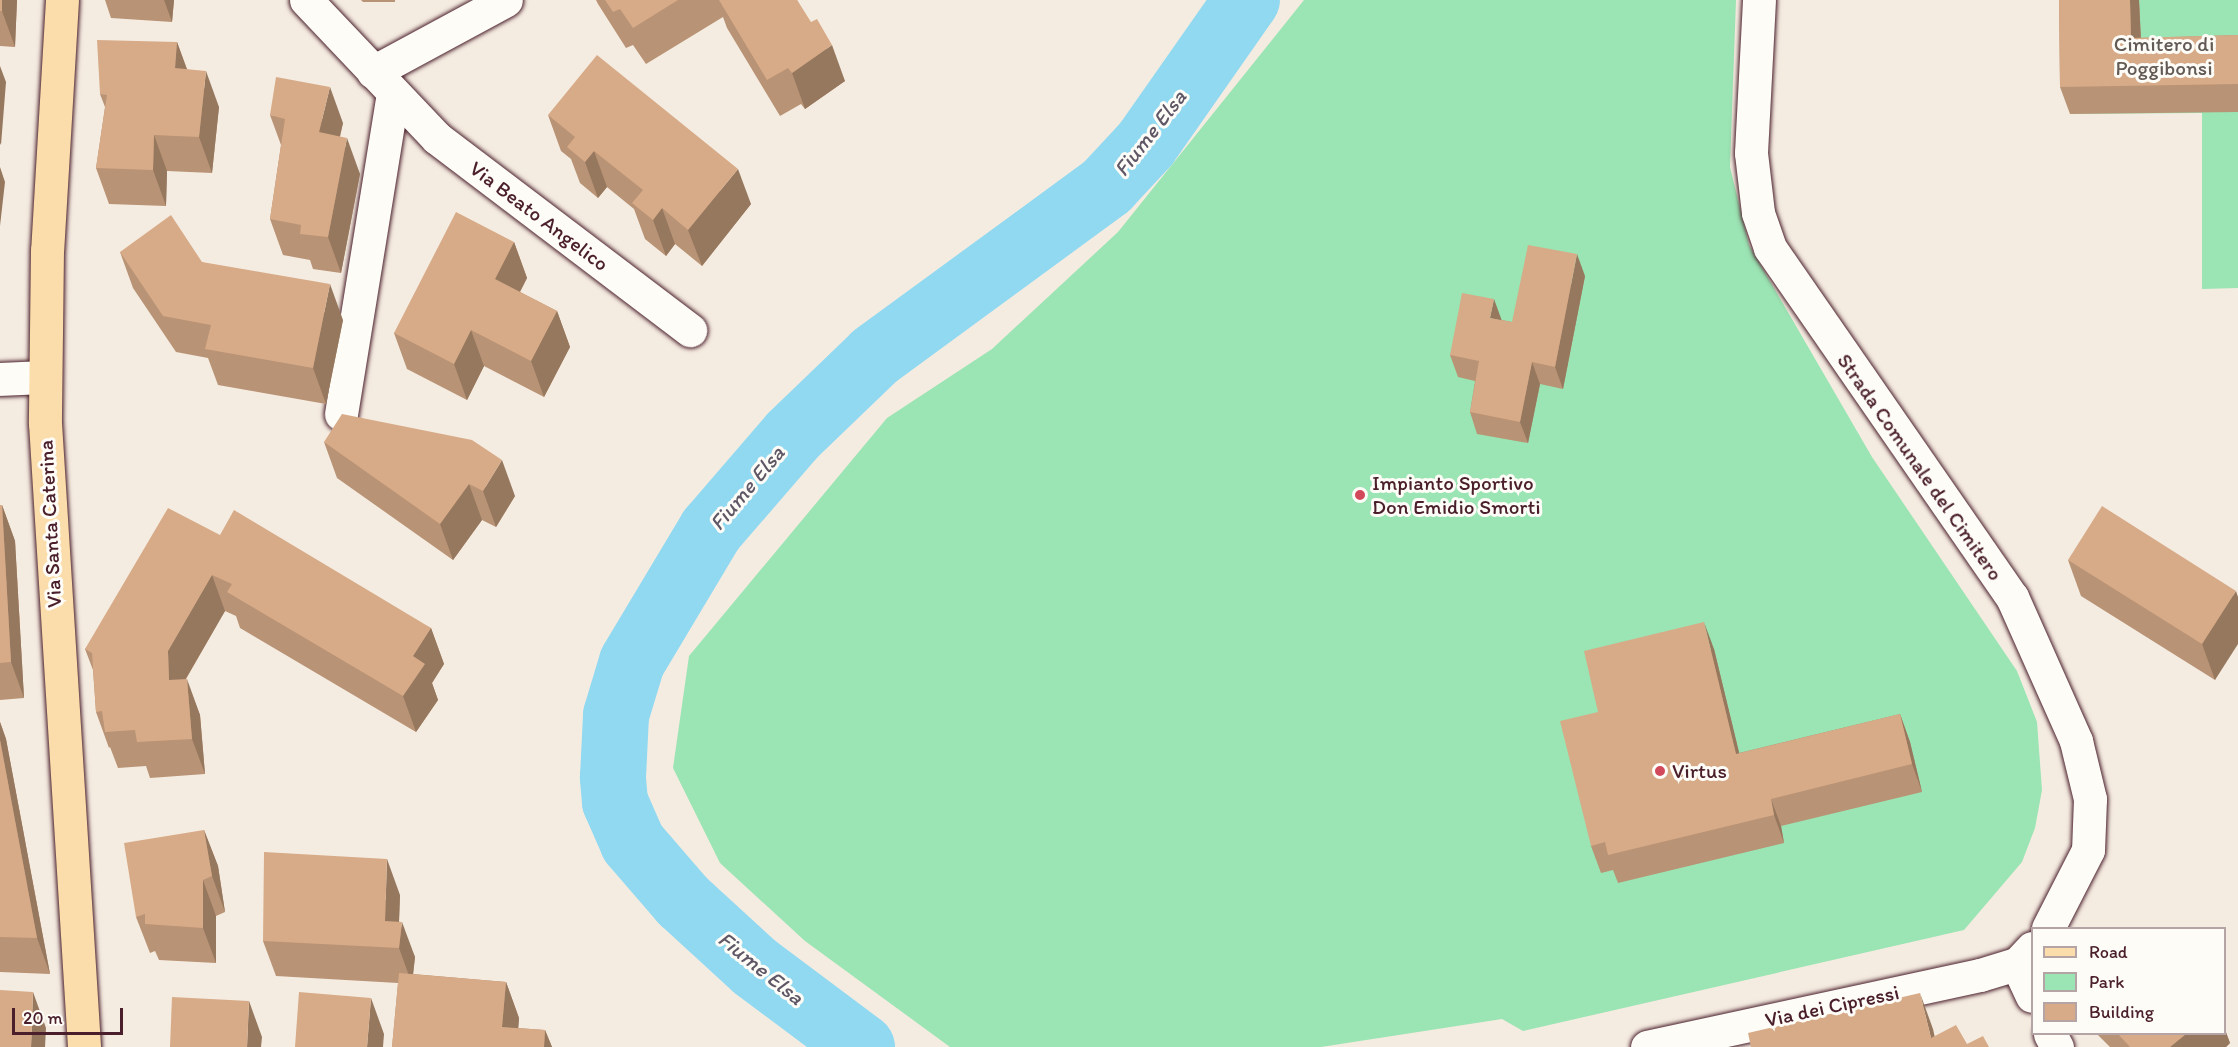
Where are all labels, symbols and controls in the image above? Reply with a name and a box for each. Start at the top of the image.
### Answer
park label: Cimitero di Poggibonsi [2114,31,2214,81]
water label: Fiume Elsa [1108,84,1192,182]
street label: Via Beato Angelico [464,155,614,277]
street label: Strada Comunale del Cimitero [1832,348,2008,586]
street label: Via Santa Caterina [33,439,67,609]
water label: Fiume Elsa [704,440,790,536]
place label: Impianto Sportivo Don Emidio Smorti [1372,470,1541,520]
marker: Impianto Sportivo Don Emidio Smorti [1353,488,1367,502]
place label: Virtus [1672,758,1727,784]
marker: Virtus [1653,764,1667,778]
water label: Fiume Elsa [713,925,809,1011]
legend [2031,927,2226,1035]
text: Road [2089,941,2128,963]
text: Park [2089,971,2124,993]
street label: Via dei Cipressi [1763,979,1901,1033]
scale bar [15,996,126,1034]
text: Building [2089,1001,2154,1023]
text: 20 m [23,1007,63,1029]

